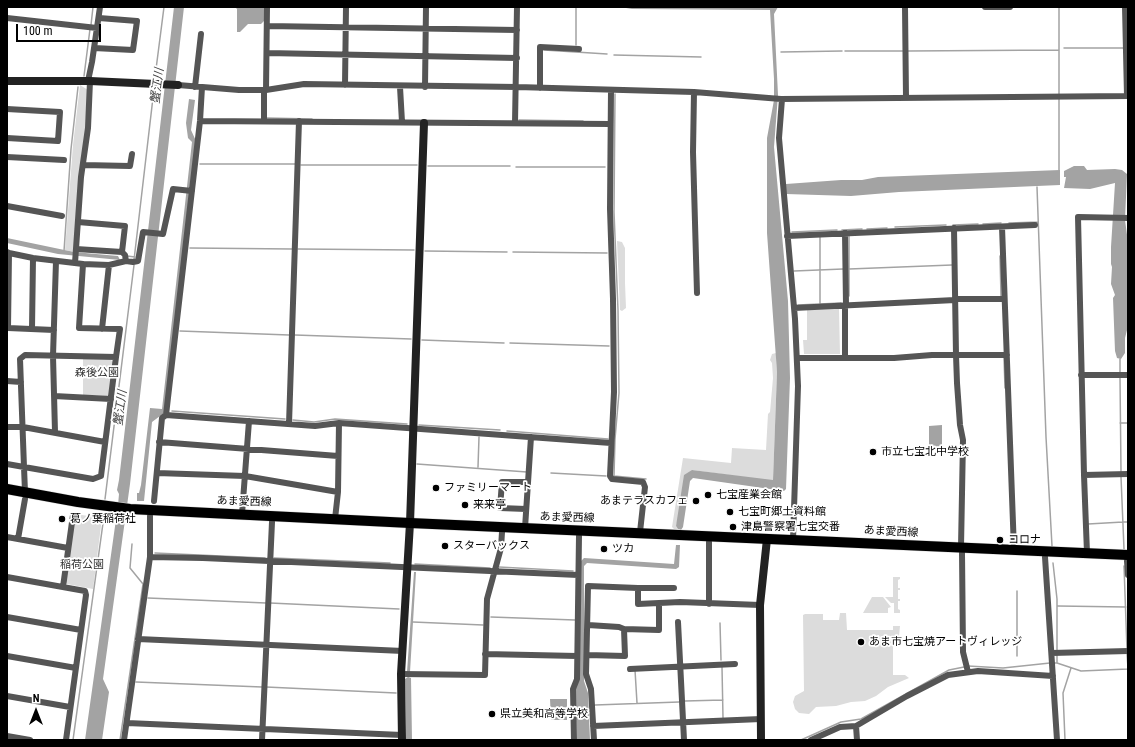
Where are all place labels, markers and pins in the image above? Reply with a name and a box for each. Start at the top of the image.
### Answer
place label: 市立七宝北中学校 [881,445,969,459]
marker: 市立七宝北中学校 [868,447,878,457]
place label: ファミリーマート [444,481,532,495]
marker: ファミリーマート [431,483,441,493]
place label: 七宝産業会館 [716,488,782,502]
marker: 七宝産業会館 [703,490,713,500]
place label: あまテラスカフェ [600,494,688,508]
marker: あまテラスカフェ [691,496,701,506]
place label: 来来亭 [473,498,506,512]
marker: 来来亭 [460,500,470,510]
place label: 七宝町郷土資料館 [738,505,826,519]
marker: 七宝町郷土資料館 [725,507,735,517]
place label: 葛ノ葉稲荷社 [70,512,136,526]
marker: 葛ノ葉稲荷社 [57,514,67,524]
place label: 津島警察署七宝交番 [741,520,840,534]
marker: 津島警察署七宝交番 [728,522,738,532]
place label: コロナ [1008,533,1041,547]
marker: コロナ [995,535,1005,545]
place label: スターバックス [453,539,530,553]
marker: スターバックス [440,541,450,551]
place label: ツカ [612,542,634,556]
marker: ツカ [599,544,609,554]
place label: あま市七宝焼アートヴィレッジ [869,635,1022,649]
marker: あま市七宝焼アートヴィレッジ [856,637,866,647]
place label: 県立美和高等学校 [500,707,588,721]
marker: 県立美和高等学校 [487,709,497,719]

